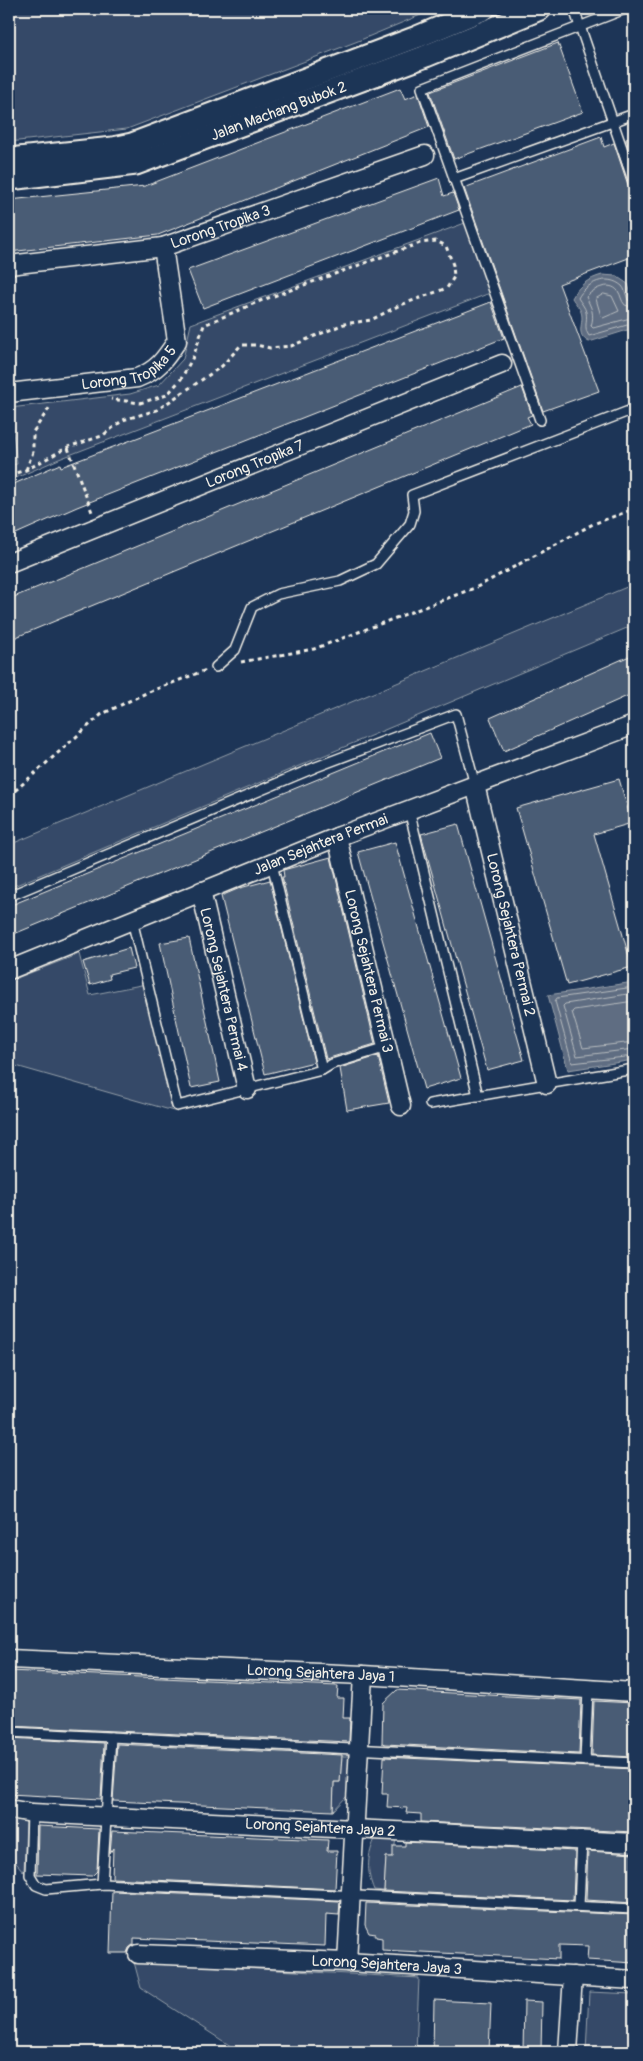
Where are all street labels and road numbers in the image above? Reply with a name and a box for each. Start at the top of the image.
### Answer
street label: Jalan Machang Bubok 2 [208,77,349,145]
street label: Lorong Tropika 3 [168,201,273,254]
street label: Lorong Tropika 5 [80,342,181,394]
street label: Lorong Tropika 7 [203,436,307,493]
street label: Jalan Sejahtera Permai [251,810,391,880]
street label: Lorong Sejahtera Permai 2 [482,851,539,1018]
street label: Lorong Sejahtera Permai 3 [340,888,397,1055]
street label: Lorong Sejahtera Permai 4 [195,906,252,1074]
street label: Lorong Sejahtera Jaya 1 [246,1661,395,1687]
street label: Lorong Sejahtera Jaya 2 [245,1815,396,1841]
street label: Lorong Sejahtera Jaya 3 [311,1952,463,1979]

